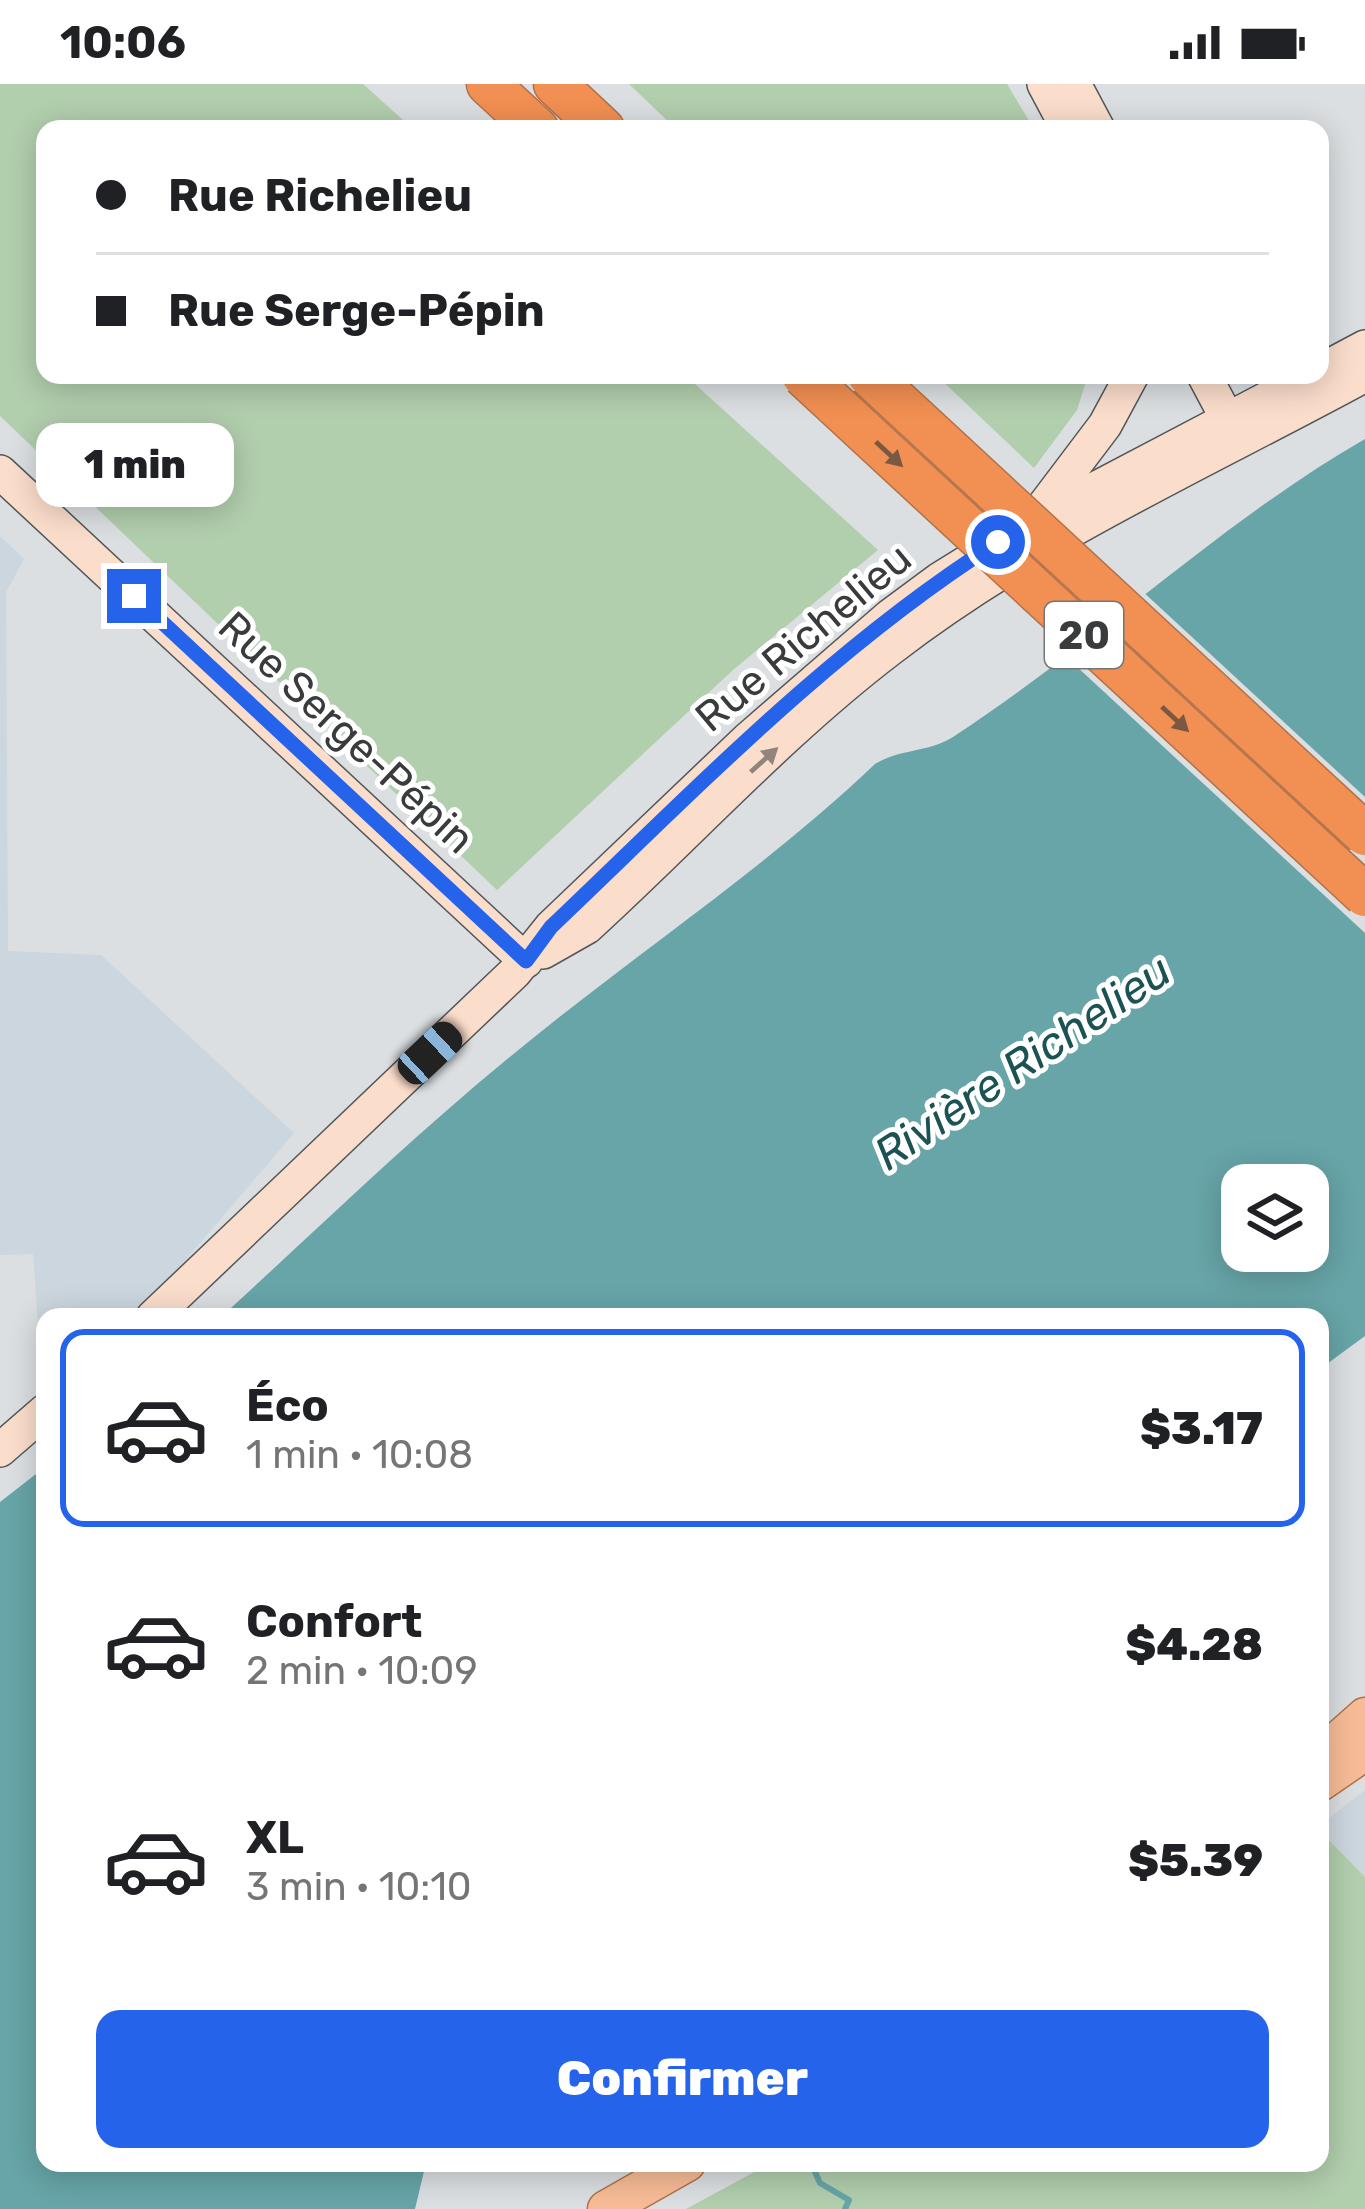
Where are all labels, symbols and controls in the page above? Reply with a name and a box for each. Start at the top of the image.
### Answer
text: 10:06 [60,16,186,69]
text: Rue Richelieu [168,169,472,222]
text: Rue Serge-Pépin [168,284,545,337]
callout: 1 min [35,422,233,506]
one-way arrow [874,440,903,468]
text: 1 min [84,442,186,488]
route start [971,515,1025,569]
street label: Rue Richelieu [686,533,921,742]
route end [107,569,161,623]
street label: Rue Serge-Pépin [208,601,484,864]
road number: 20 [1045,602,1123,668]
one-way arrow [1161,705,1190,733]
one-way arrow [749,747,778,775]
water label: Rivière Richelieu [864,944,1181,1181]
car [391,1015,469,1091]
map controls [1221,1164,1329,1272]
button: layers [1221,1164,1329,1272]
icon: car [102,1374,210,1482]
text: Éco [246,1379,329,1432]
text: $3.17 [1140,1402,1263,1455]
text: 1 min · 10:08 [246,1432,473,1478]
icon: car [102,1590,210,1698]
text: Confort [246,1595,422,1648]
text: $4.28 [1125,1618,1263,1671]
text: 2 min · 10:09 [246,1648,478,1694]
icon: car [102,1806,210,1914]
text: XL [246,1811,304,1864]
text: $5.39 [1128,1834,1263,1887]
text: 3 min · 10:10 [246,1864,472,1910]
button: Confirmer [96,2010,1269,2148]

